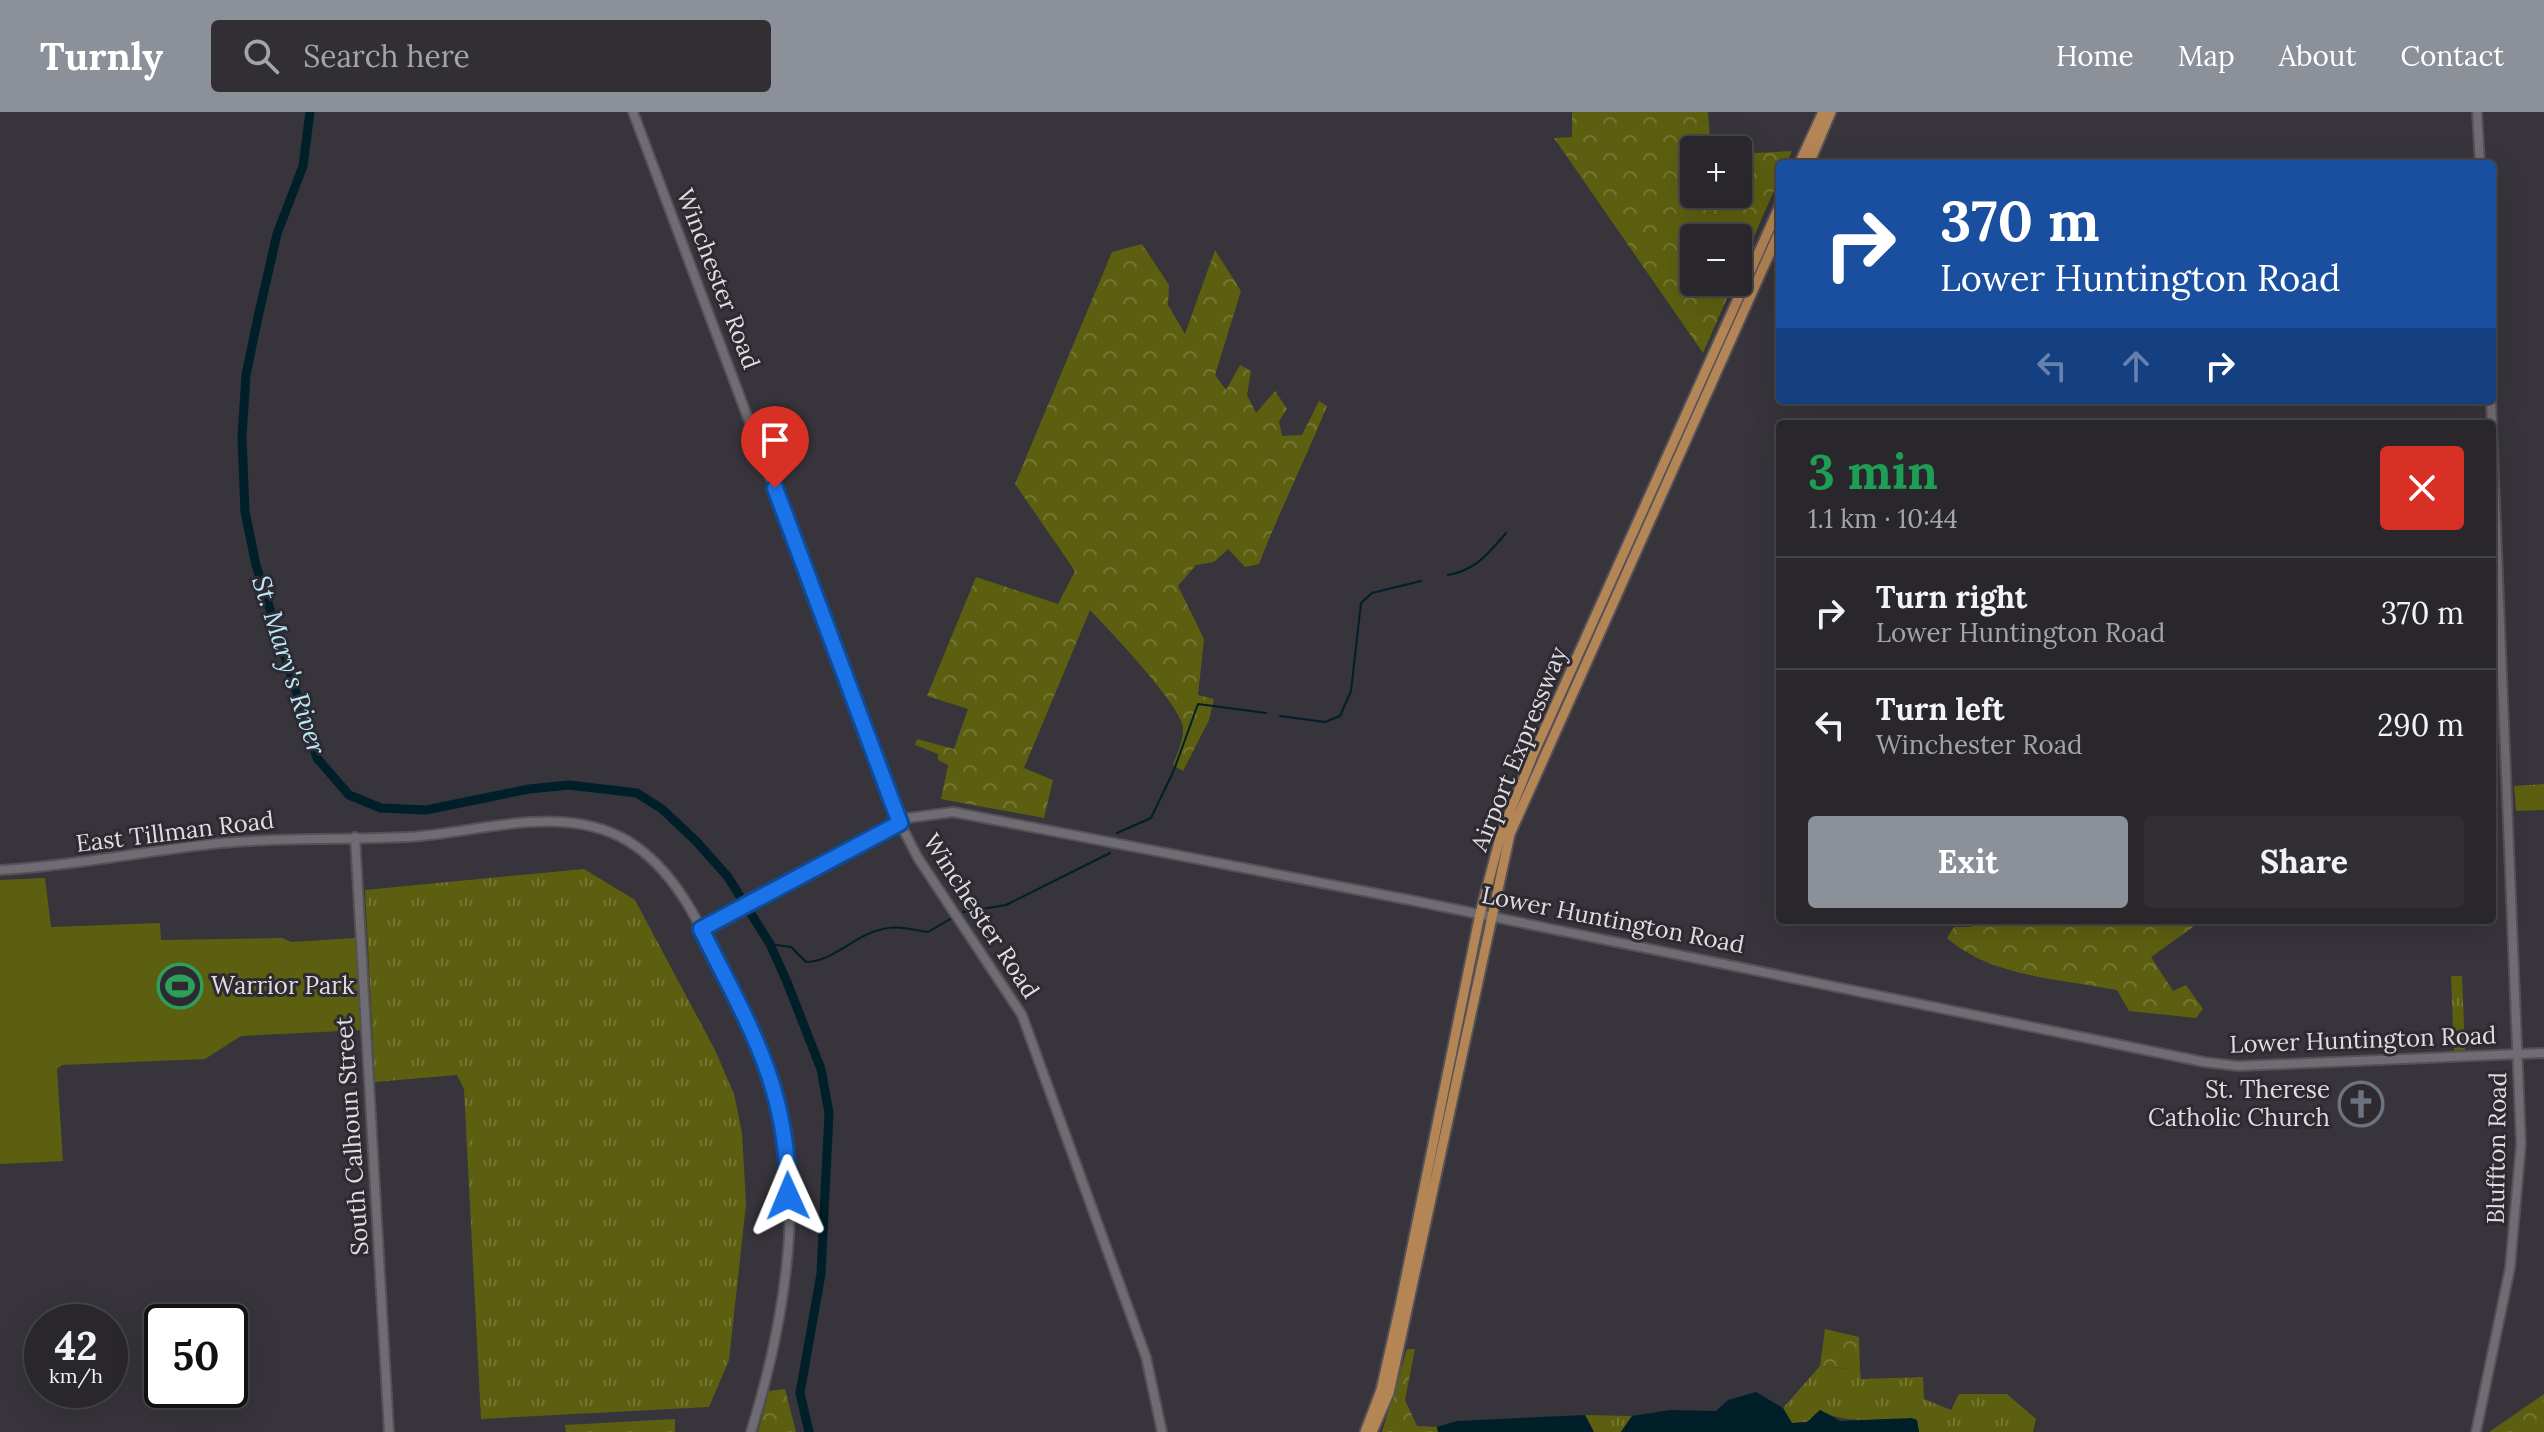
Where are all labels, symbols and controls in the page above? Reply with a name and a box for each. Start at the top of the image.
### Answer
search box [211,20,771,92]
text: Turnly [40,32,163,80]
icon: search [239,34,283,78]
text: Search here [303,37,470,75]
text: Home [2056,38,2134,74]
text: Map [2178,38,2235,74]
text: About [2279,38,2356,74]
text: Contact [2400,38,2504,74]
map controls [1680,136,1752,296]
button: + [1680,136,1752,208]
street label: Winchester Road [670,184,767,373]
text: 370 m [1940,185,2100,256]
icon: right [1808,192,1912,296]
button: − [1680,224,1752,296]
text: Lower Huntington Road [1940,255,2341,301]
icon: left [2030,344,2074,388]
icon: ahead [2114,344,2158,388]
icon: right [2198,344,2242,388]
pin [741,406,809,488]
icon: arrive [753,418,797,462]
text: 3 min [1808,441,1938,502]
button: close [2380,446,2464,530]
text: 1.1 km · 10:44 [1808,502,1958,535]
water label: St. Mary's River [245,571,334,759]
text: Turn right [1876,578,2027,616]
icon: right [1808,591,1852,635]
text: 370 m [2381,594,2464,632]
text: Lower Huntington Road [1876,616,2165,649]
street label: Airport Expressway [1463,642,1574,857]
text: Turn left [1876,690,2004,728]
icon: left [1808,703,1852,747]
text: 290 m [2377,706,2464,744]
text: Winchester Road [1876,728,2083,761]
street label: East Tillman Road [74,804,276,859]
button: Exit [1808,816,2128,908]
button: Share [2144,816,2464,908]
street label: Winchester Road [916,827,1046,1004]
street label: Lower Huntington Road [1479,879,1747,960]
sports icon: Warrior Park [156,962,204,1010]
place label: Warrior Park [211,970,355,1001]
street label: South Calhoun Street [328,1015,375,1256]
street label: Lower Huntington Road [2229,1019,2497,1060]
street label: Bluffton Road [2480,1072,2513,1224]
place label: St. Therese Catholic Church [2148,1074,2330,1133]
church icon: St. Therese Catholic Church [2337,1080,2385,1128]
position arrow [746,1154,830,1238]
speed limit sign: 50 [144,1304,248,1408]
text: 42 [54,1320,98,1371]
text: km/h [49,1363,103,1388]

